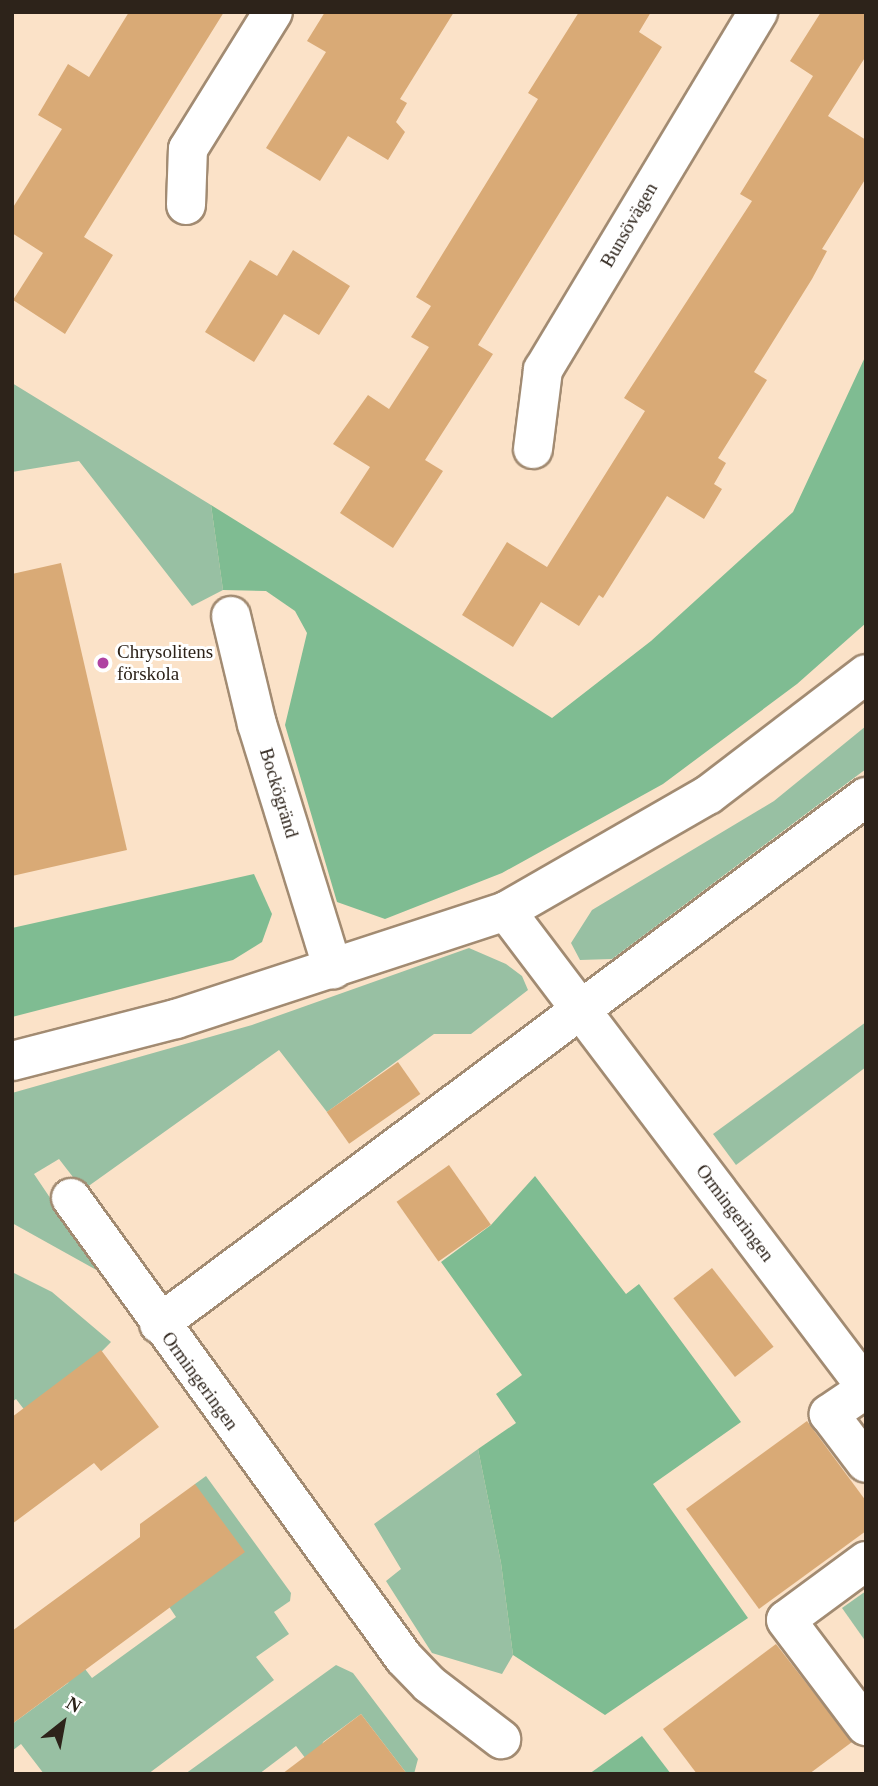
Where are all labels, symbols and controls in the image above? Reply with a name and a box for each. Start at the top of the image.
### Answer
street label: Bunsövägen [596,179,662,271]
place label: Chrysolitens förskola [117,641,213,685]
marker: Chrysolitens förskola [95,655,111,671]
street label: Bockögränd [255,745,303,841]
street label: Ormingeringen [691,1160,779,1266]
street label: Ormingeringen [157,1327,243,1435]
north arrow [28,1688,98,1758]
text: N [63,1692,85,1717]

